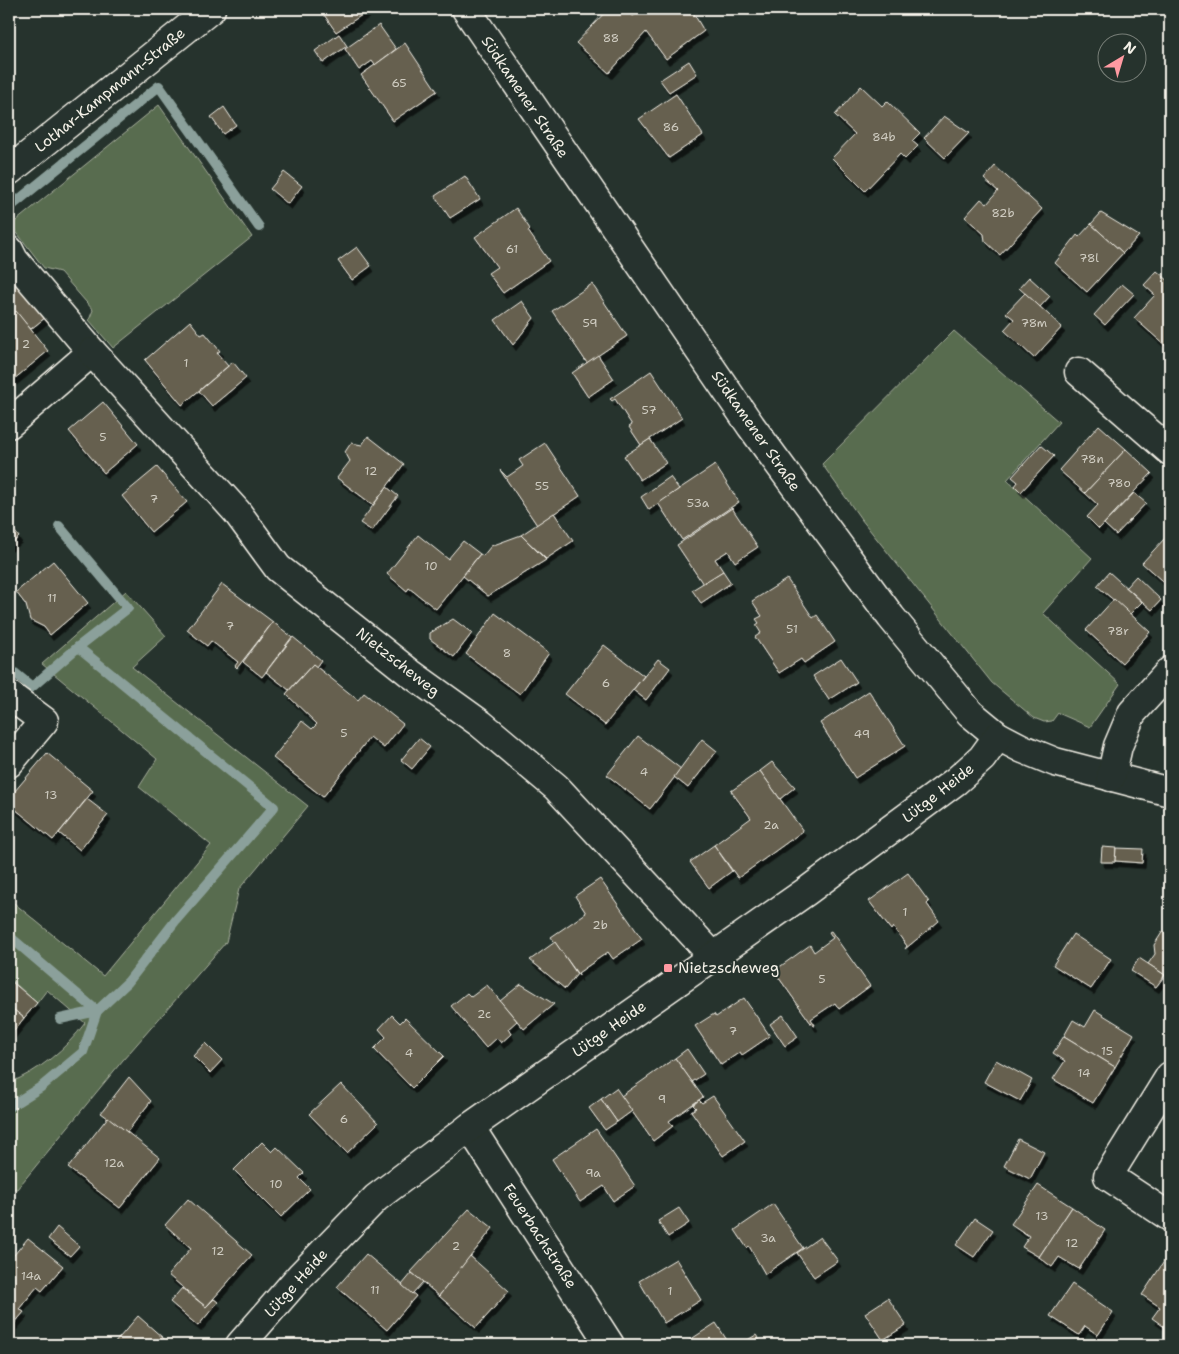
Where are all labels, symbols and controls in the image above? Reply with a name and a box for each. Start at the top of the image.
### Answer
street label: Lothar-Kampmann-Straße [31,23,189,157]
house number: 88 [603,30,619,46]
street label: Südkamener Straße [477,32,573,162]
north arrow [1096,32,1146,82]
text: N [1120,37,1140,58]
house number: 65 [391,75,407,91]
house number: 86 [663,119,679,135]
house number: 84b [872,129,896,145]
house number: 82b [991,205,1015,221]
house number: 61 [506,241,518,257]
house number: 78l [1079,250,1099,266]
house number: 59 [582,315,598,331]
house number: 78m [1021,315,1047,331]
house number: 2 [22,336,30,352]
house number: 1 [183,355,189,371]
street label: Südkamener Straße [707,367,805,495]
house number: 57 [641,402,657,418]
house number: 5 [99,429,107,445]
house number: 78n [1080,451,1104,467]
house number: 12 [365,463,377,479]
house number: 78o [1107,475,1131,491]
house number: 55 [535,478,549,494]
house number: 7 [150,491,158,507]
house number: 53a [687,495,710,511]
house number: 10 [424,558,438,574]
house number: 11 [47,590,57,606]
house number: 7 [226,618,234,634]
house number: 51 [786,621,798,637]
street label: Nietzscheweg [352,623,444,701]
house number: 78r [1107,623,1129,639]
house number: 8 [503,645,511,661]
house number: 6 [602,675,610,691]
house number: 5 [340,725,348,741]
house number: 49 [854,726,870,742]
street label: Lütge Heide [898,759,978,827]
house number: 4 [640,764,648,780]
house number: 13 [45,787,57,803]
house number: 2a [763,817,779,833]
house number: 1 [902,904,908,920]
house number: 2b [592,917,608,933]
place label: Nietzscheweg [678,958,779,978]
marker: Nietzscheweg [662,962,674,974]
house number: 5 [818,971,826,987]
street label: Lütge Heide [568,996,650,1062]
house number: 2c [477,1006,491,1022]
house number: 7 [729,1023,737,1039]
house number: 15 [1101,1043,1113,1059]
house number: 4 [405,1045,413,1061]
house number: 14 [1078,1065,1090,1081]
house number: 9 [658,1091,666,1107]
house number: 6 [340,1111,348,1127]
house number: 12a [104,1155,124,1171]
house number: 9a [585,1165,601,1181]
house number: 10 [269,1176,283,1192]
street label: Feuerbachstraße [499,1180,581,1292]
house number: 13 [1036,1208,1048,1224]
house number: 3a [760,1230,776,1246]
house number: 12 [1066,1235,1078,1251]
house number: 2 [452,1238,460,1254]
house number: 12 [212,1243,224,1259]
street label: Lütge Heide [260,1244,332,1322]
house number: 14a [21,1268,42,1284]
house number: 11 [370,1282,380,1298]
house number: 1 [667,1283,673,1299]

